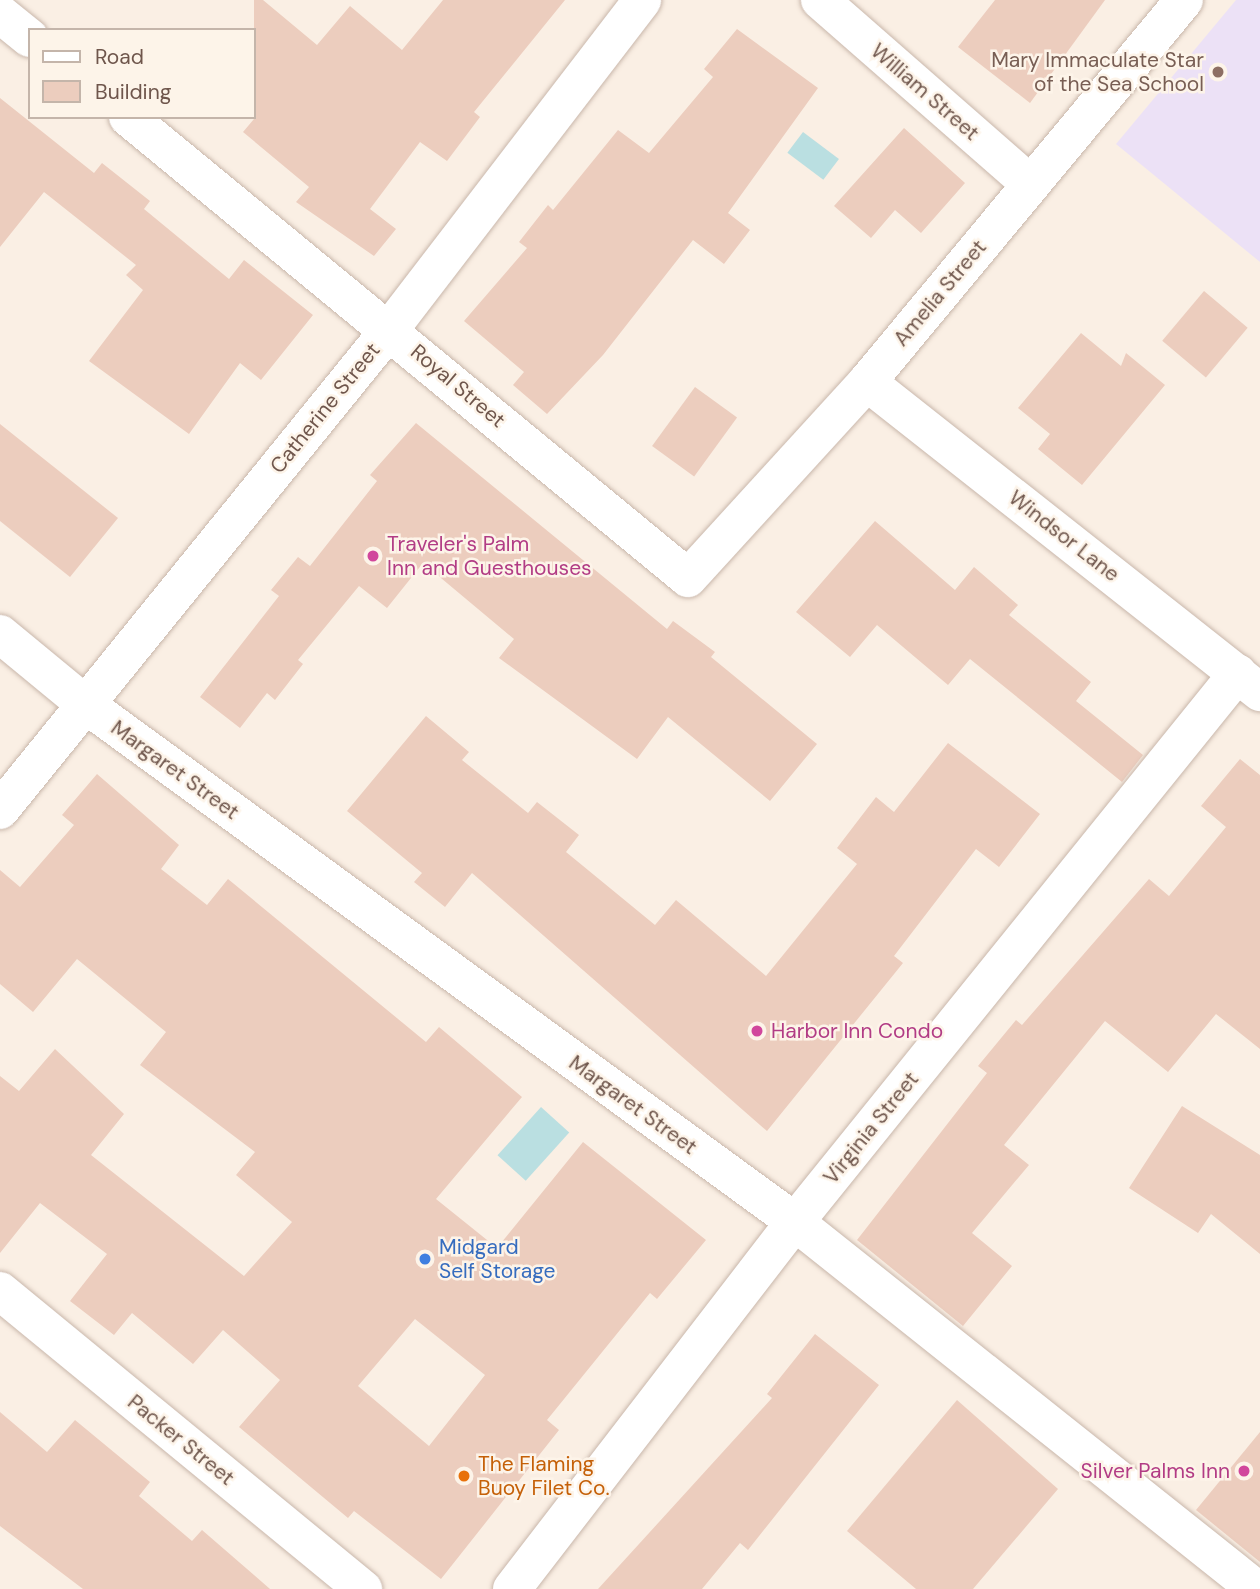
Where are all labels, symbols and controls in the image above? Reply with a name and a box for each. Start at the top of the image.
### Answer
legend [28,28,256,119]
street label: William Street [866,38,984,146]
text: Road [95,43,144,71]
place label: Mary Immaculate Star of the Sea School [991,47,1204,97]
marker: Mary Immaculate Star of the Sea School [1210,64,1226,80]
text: Building [95,78,171,106]
street label: Amelia Street [888,235,992,351]
street label: Catherine Street [265,338,385,478]
street label: Royal Street [406,339,510,433]
street label: Windsor Lane [1004,485,1124,587]
place label: Traveler's Palm Inn and Guesthouses [387,531,592,581]
marker: Traveler's Palm Inn and Guesthouses [365,548,381,564]
street label: Margaret Street [106,715,244,825]
place label: Harbor Inn Condo [771,1018,943,1044]
marker: Harbor Inn Condo [749,1023,765,1039]
street label: Margaret Street [564,1050,702,1160]
street label: Virginia Street [818,1067,924,1189]
place label: Midgard Self Storage [439,1234,556,1284]
marker: Midgard Self Storage [417,1251,433,1267]
street label: Packer Street [123,1389,239,1491]
place label: The Flaming Buoy Filet Co. [478,1451,610,1501]
place label: Silver Palms Inn [1081,1458,1230,1484]
marker: Silver Palms Inn [1236,1463,1252,1479]
marker: The Flaming Buoy Filet Co. [456,1468,472,1484]

